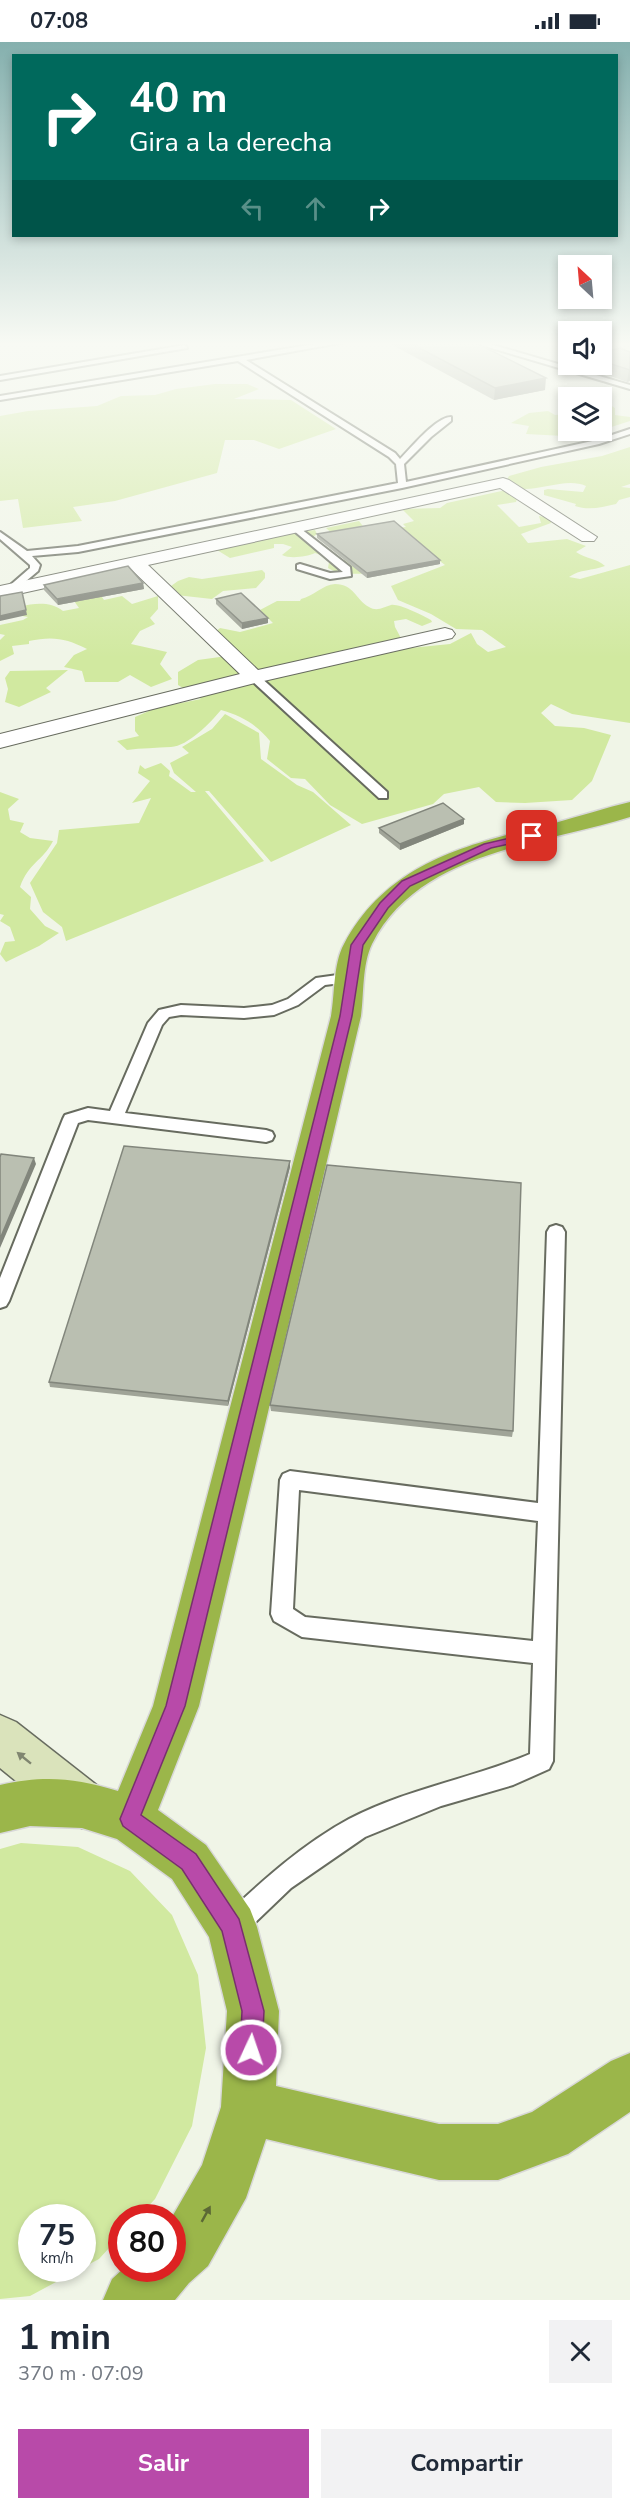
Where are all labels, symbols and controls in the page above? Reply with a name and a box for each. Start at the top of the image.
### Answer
text: 07:08 [30,6,88,36]
text: 40 m [129,70,228,127]
icon: right [30,78,108,156]
text: Gira a la derecha [129,124,332,161]
icon: left [236,192,269,225]
icon: ahead [299,192,332,225]
icon: right [362,192,395,225]
north arrow [558,255,612,309]
map controls [558,255,612,441]
button: sound [558,321,612,375]
button: layers [558,387,612,441]
pin [506,810,557,861]
icon: arrive [515,819,548,852]
one-way arrow [17,1752,32,1764]
position arrow [219,2018,283,2082]
speed limit sign: 80 [108,2204,186,2282]
one-way arrow [201,2205,211,2222]
text: 75 [39,2215,75,2256]
text: km/h [40,2248,74,2268]
text: 1 min [18,2313,111,2362]
button: close [549,2320,612,2383]
text: 370 m · 07:09 [18,2360,144,2387]
button: Salir [18,2429,309,2498]
button: Compartir [321,2429,612,2498]

